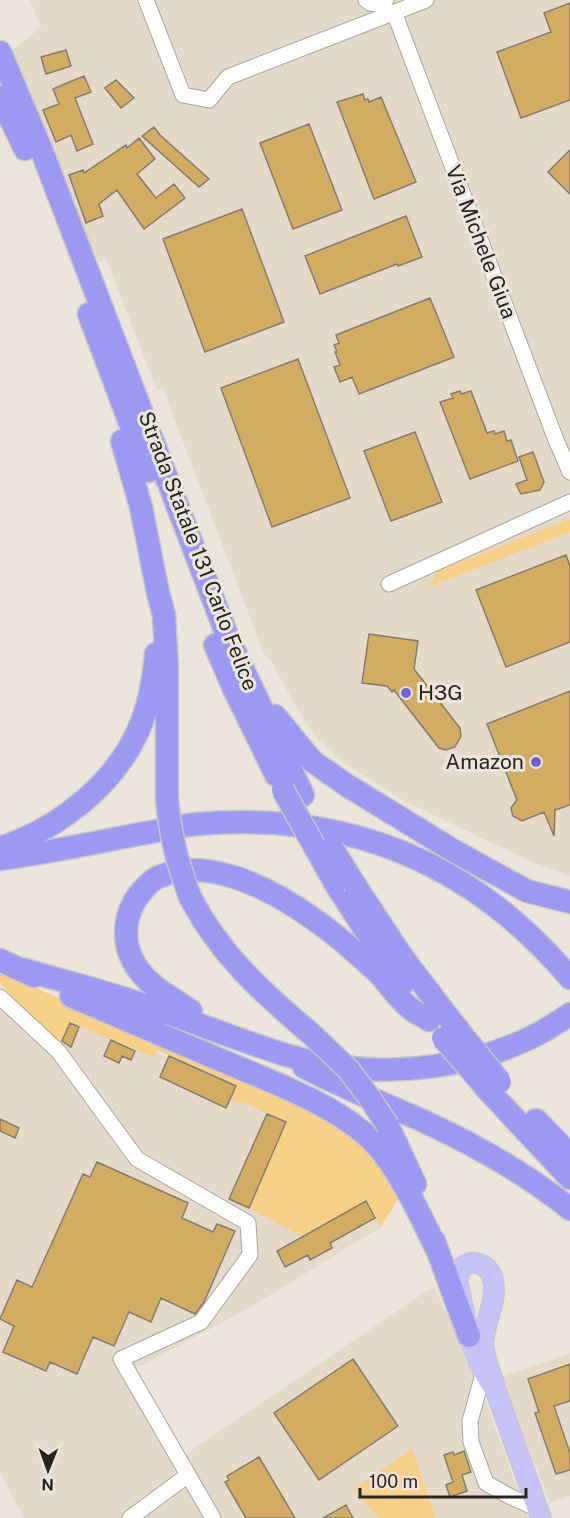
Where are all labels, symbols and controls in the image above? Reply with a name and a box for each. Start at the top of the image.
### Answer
street label: Via Michele Giua [441,162,522,322]
street label: Strada Statale 131 Carlo Felice [134,408,263,694]
place label: H3G [418,680,463,705]
marker: H3G [399,686,413,700]
place label: Amazon [445,749,524,774]
marker: Amazon [529,755,543,769]
north arrow [18,1440,78,1500]
scale bar [360,1461,526,1499]
text: 100 m [369,1471,418,1492]
text: N [41,1475,54,1494]

